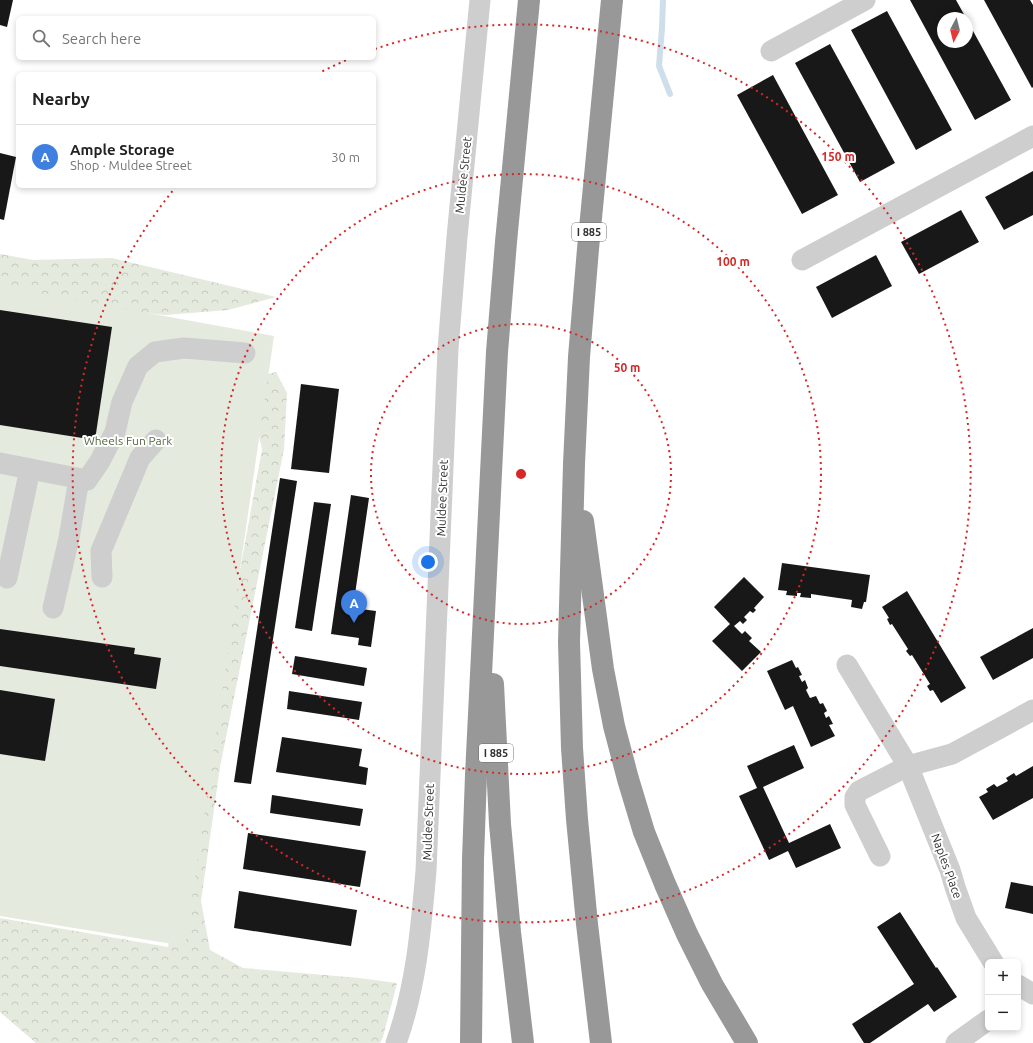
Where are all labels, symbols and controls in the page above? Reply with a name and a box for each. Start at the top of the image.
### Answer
north arrow [937,12,973,48]
search box [16,16,376,60]
icon: search [30,27,52,49]
text: Search here [62,30,141,47]
text: Nearby [32,89,90,108]
street label: Muldee Street [453,136,474,214]
text: Ample Storage [70,141,175,158]
text: A [40,150,50,164]
text: 30 m [331,150,360,164]
text: 150 m [821,150,855,163]
text: Shop · Muldee Street [70,158,192,172]
road number: I 885 [572,223,606,241]
text: 100 m [716,255,750,268]
text: 50 m [614,361,640,374]
park label: Wheels Fun Park [84,434,172,447]
street label: Muldee Street [434,459,450,537]
centre of rings [514,467,528,481]
your location [418,552,438,572]
pin: A [341,590,367,623]
road number: I 885 [479,744,513,762]
street label: Muldee Street [420,783,436,861]
street label: Naples Place [929,832,965,900]
map controls [985,959,1021,1031]
button: + [985,959,1021,995]
button: − [985,995,1021,1031]

